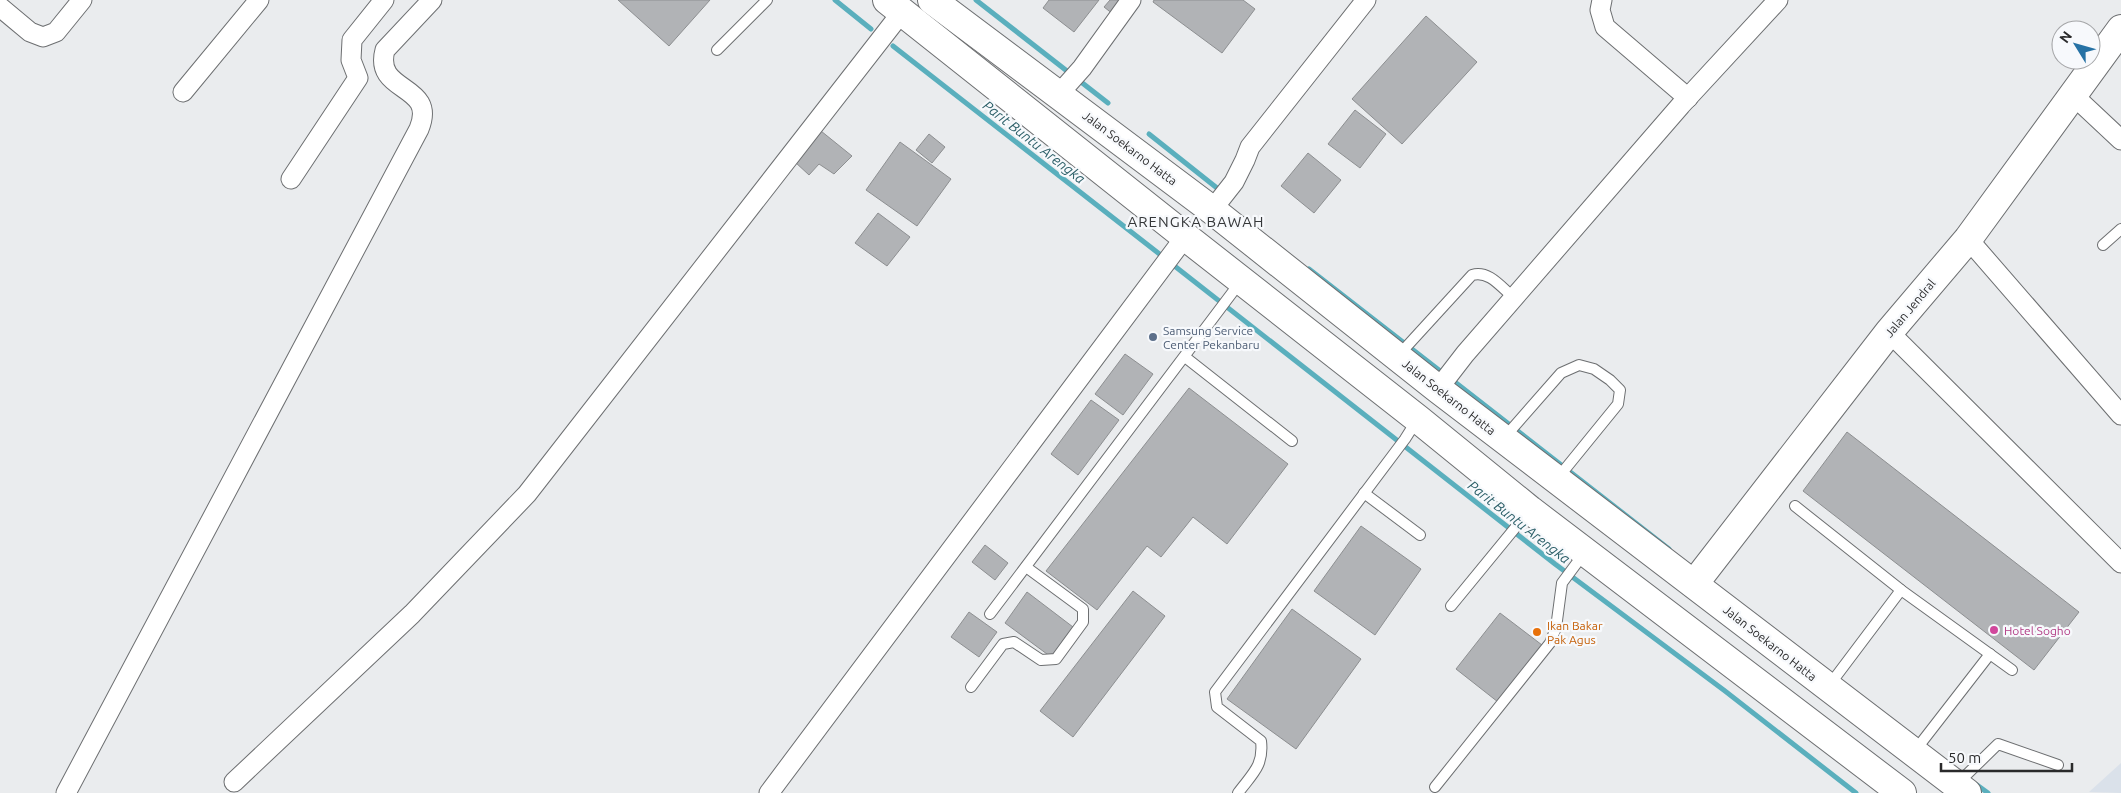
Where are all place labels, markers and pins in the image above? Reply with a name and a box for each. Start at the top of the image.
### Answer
place label: Samsung Service Center Pekanbaru [1163,324,1260,351]
marker: Samsung Service Center Pekanbaru [1147,331,1159,343]
place label: Ikan Bakar Pak Agus [1547,619,1603,646]
marker: Hotel Sogho [1988,624,2000,636]
place label: Hotel Sogho [2004,624,2071,637]
marker: Ikan Bakar Pak Agus [1531,626,1543,638]

